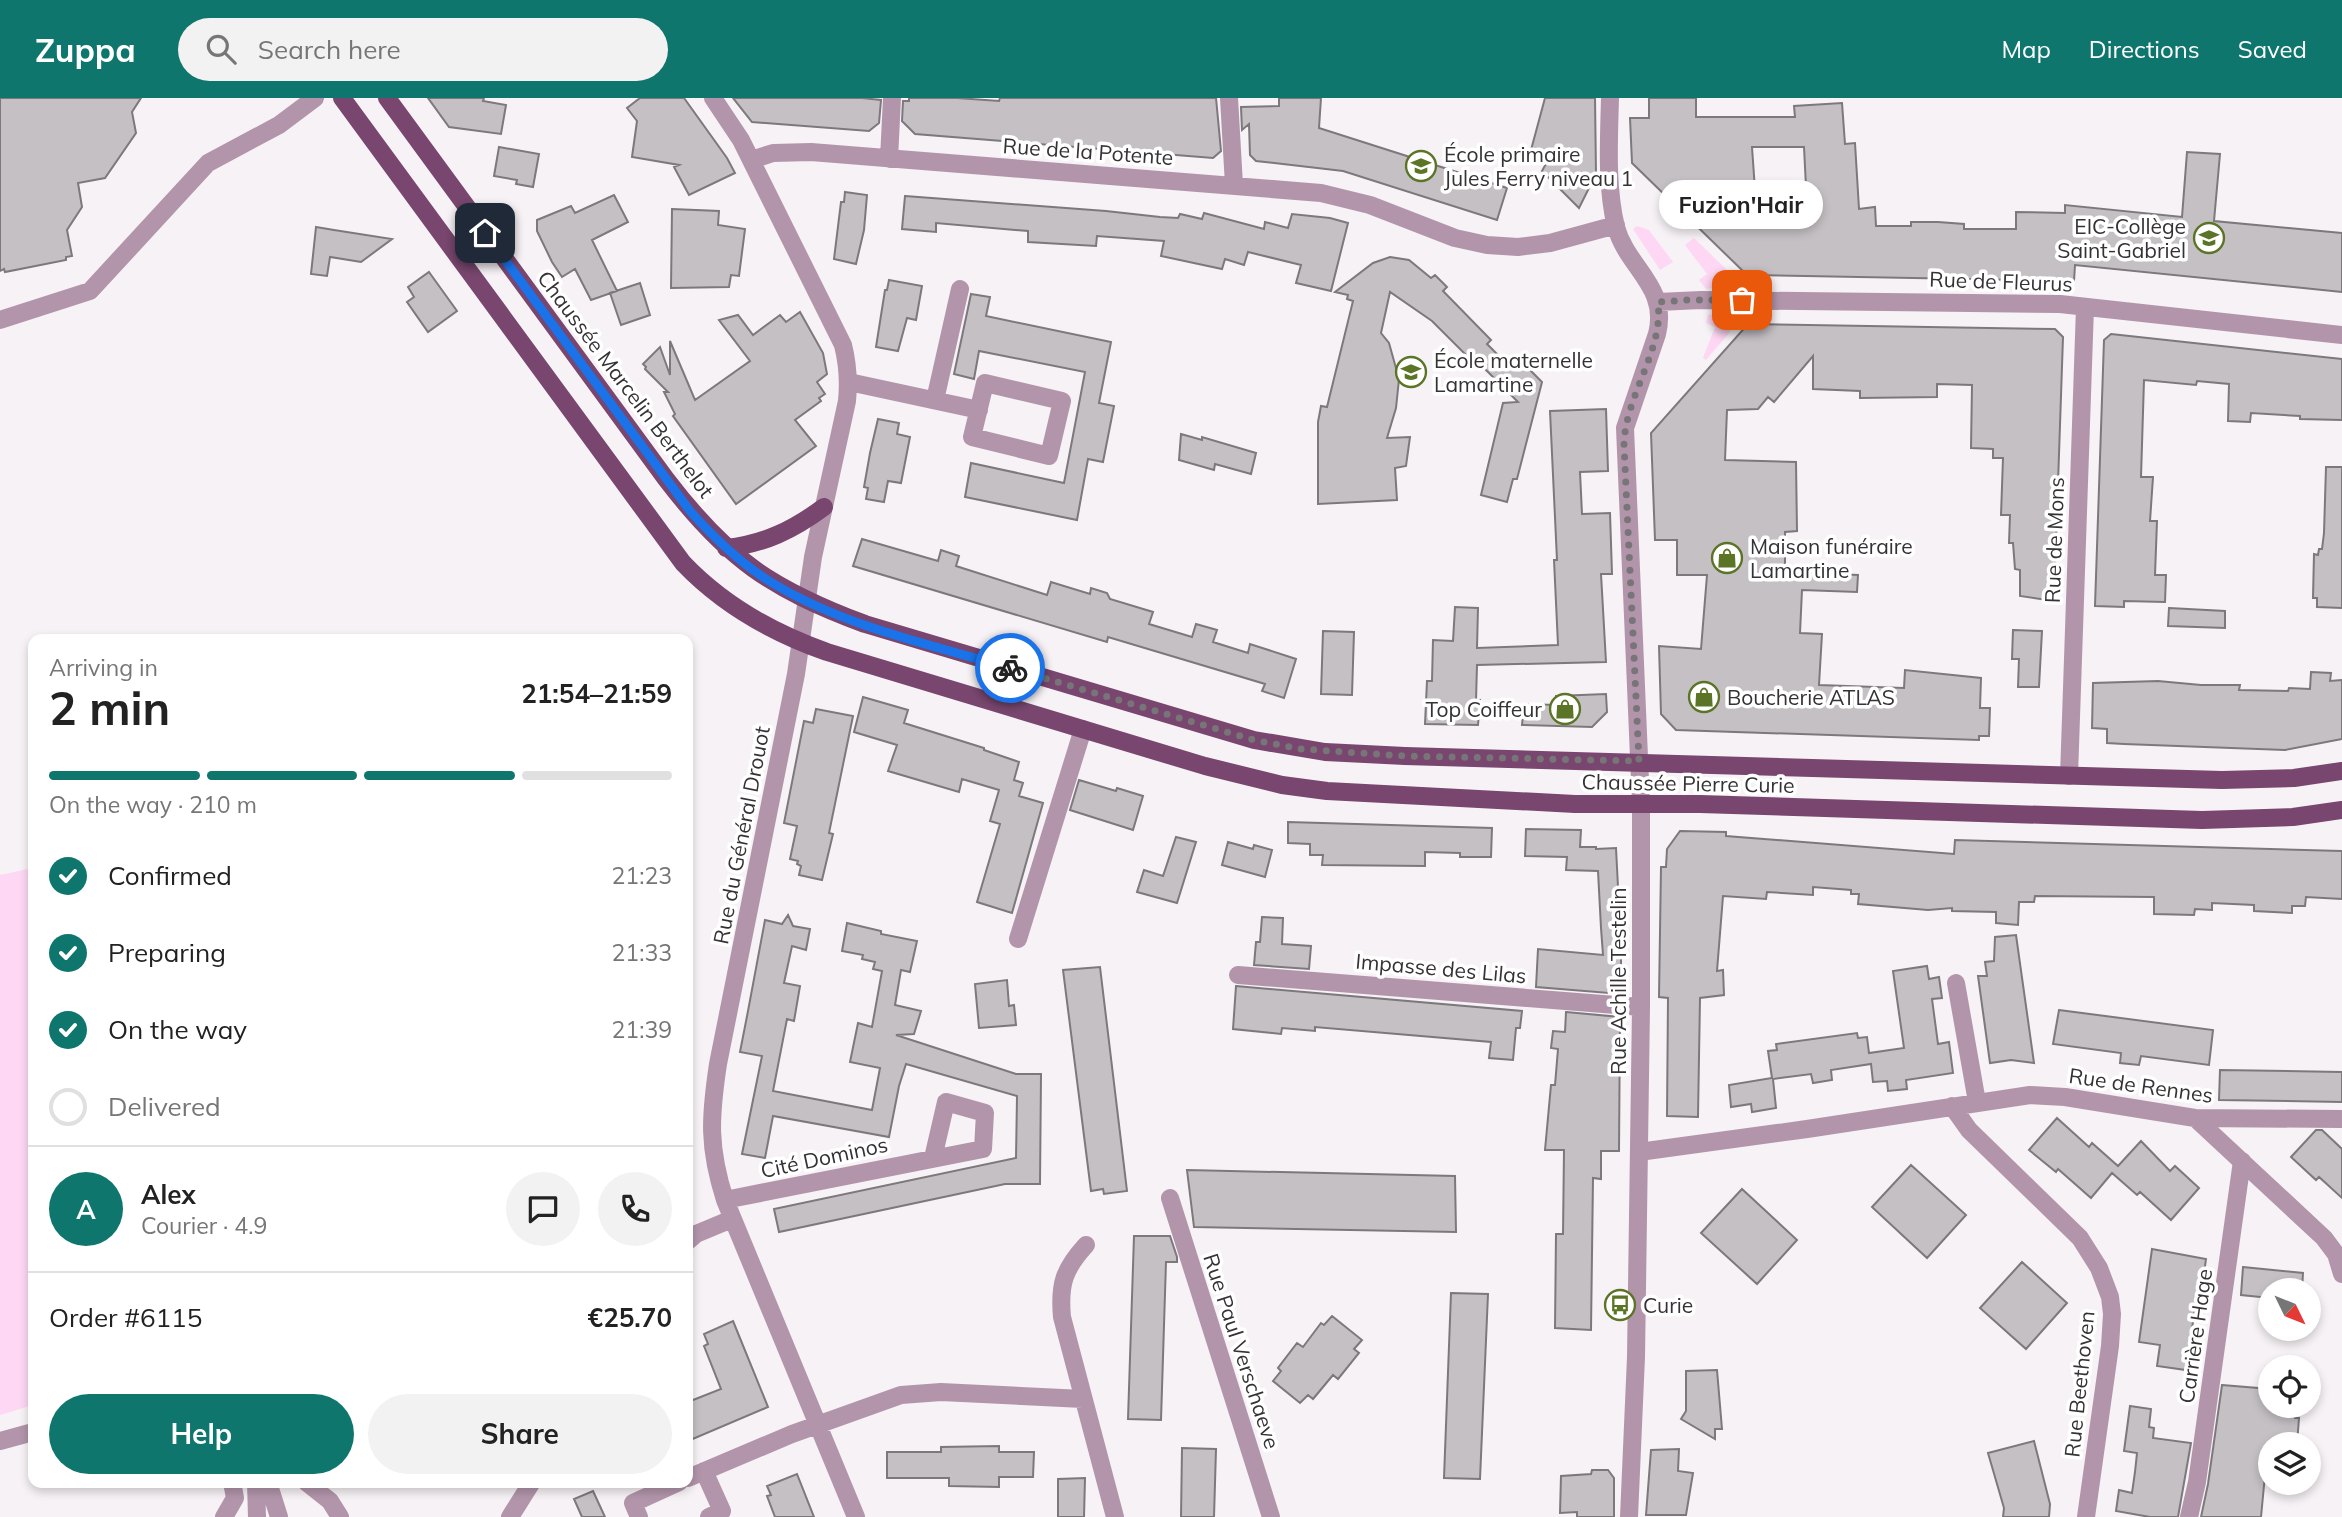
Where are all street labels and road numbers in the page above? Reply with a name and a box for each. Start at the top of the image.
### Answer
street label: Rue de la Potente [1002,132,1174,170]
street label: Chaussée Marcelin Berthelot [532,265,720,503]
street label: Rue de Fleurus [1929,266,2073,296]
street label: Rue de Mons [2039,477,2069,603]
street label: Rue du Général Drouot [707,724,775,946]
street label: Chaussée Pierre Curie [1581,768,1795,798]
street label: Rue Achille Testelin [1605,887,1631,1075]
street label: Impasse des Lilas [1355,948,1527,988]
street label: Rue de Rennes [2067,1062,2215,1108]
street label: Cité Dominos [758,1131,890,1183]
street label: Rue Paul Verschaeve [1198,1250,1286,1452]
street label: Carrière Hage [2173,1267,2217,1405]
street label: Rue Beethoven [2058,1310,2100,1458]

